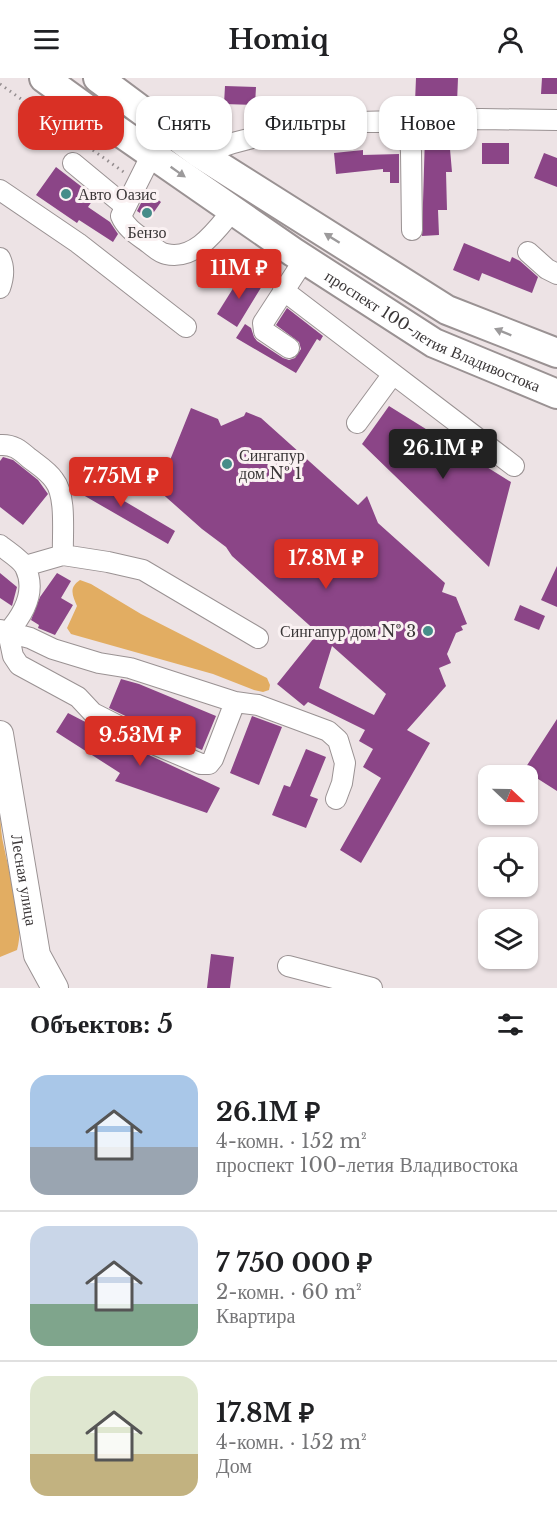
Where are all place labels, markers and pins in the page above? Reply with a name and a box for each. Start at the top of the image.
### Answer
place label: Авто Оазис [78,184,157,204]
marker: Авто Оазис [59,187,73,201]
marker: Бензо [140,206,154,220]
place label: Бензо [127,222,167,242]
pin: 11M ₽ [197,249,281,300]
pin: 26.1M ₽ [388,429,498,480]
place label: Сингапур дом № 1 [239,445,305,483]
pin: 7.75M ₽ [66,457,176,508]
marker: Сингапур дом № 1 [220,457,234,471]
pin: 17.8M ₽ [271,539,381,590]
place label: Сингапур дом № 3 [280,621,416,641]
marker: Сингапур дом № 3 [421,624,435,638]
pin: 9.53M ₽ [85,716,195,767]

